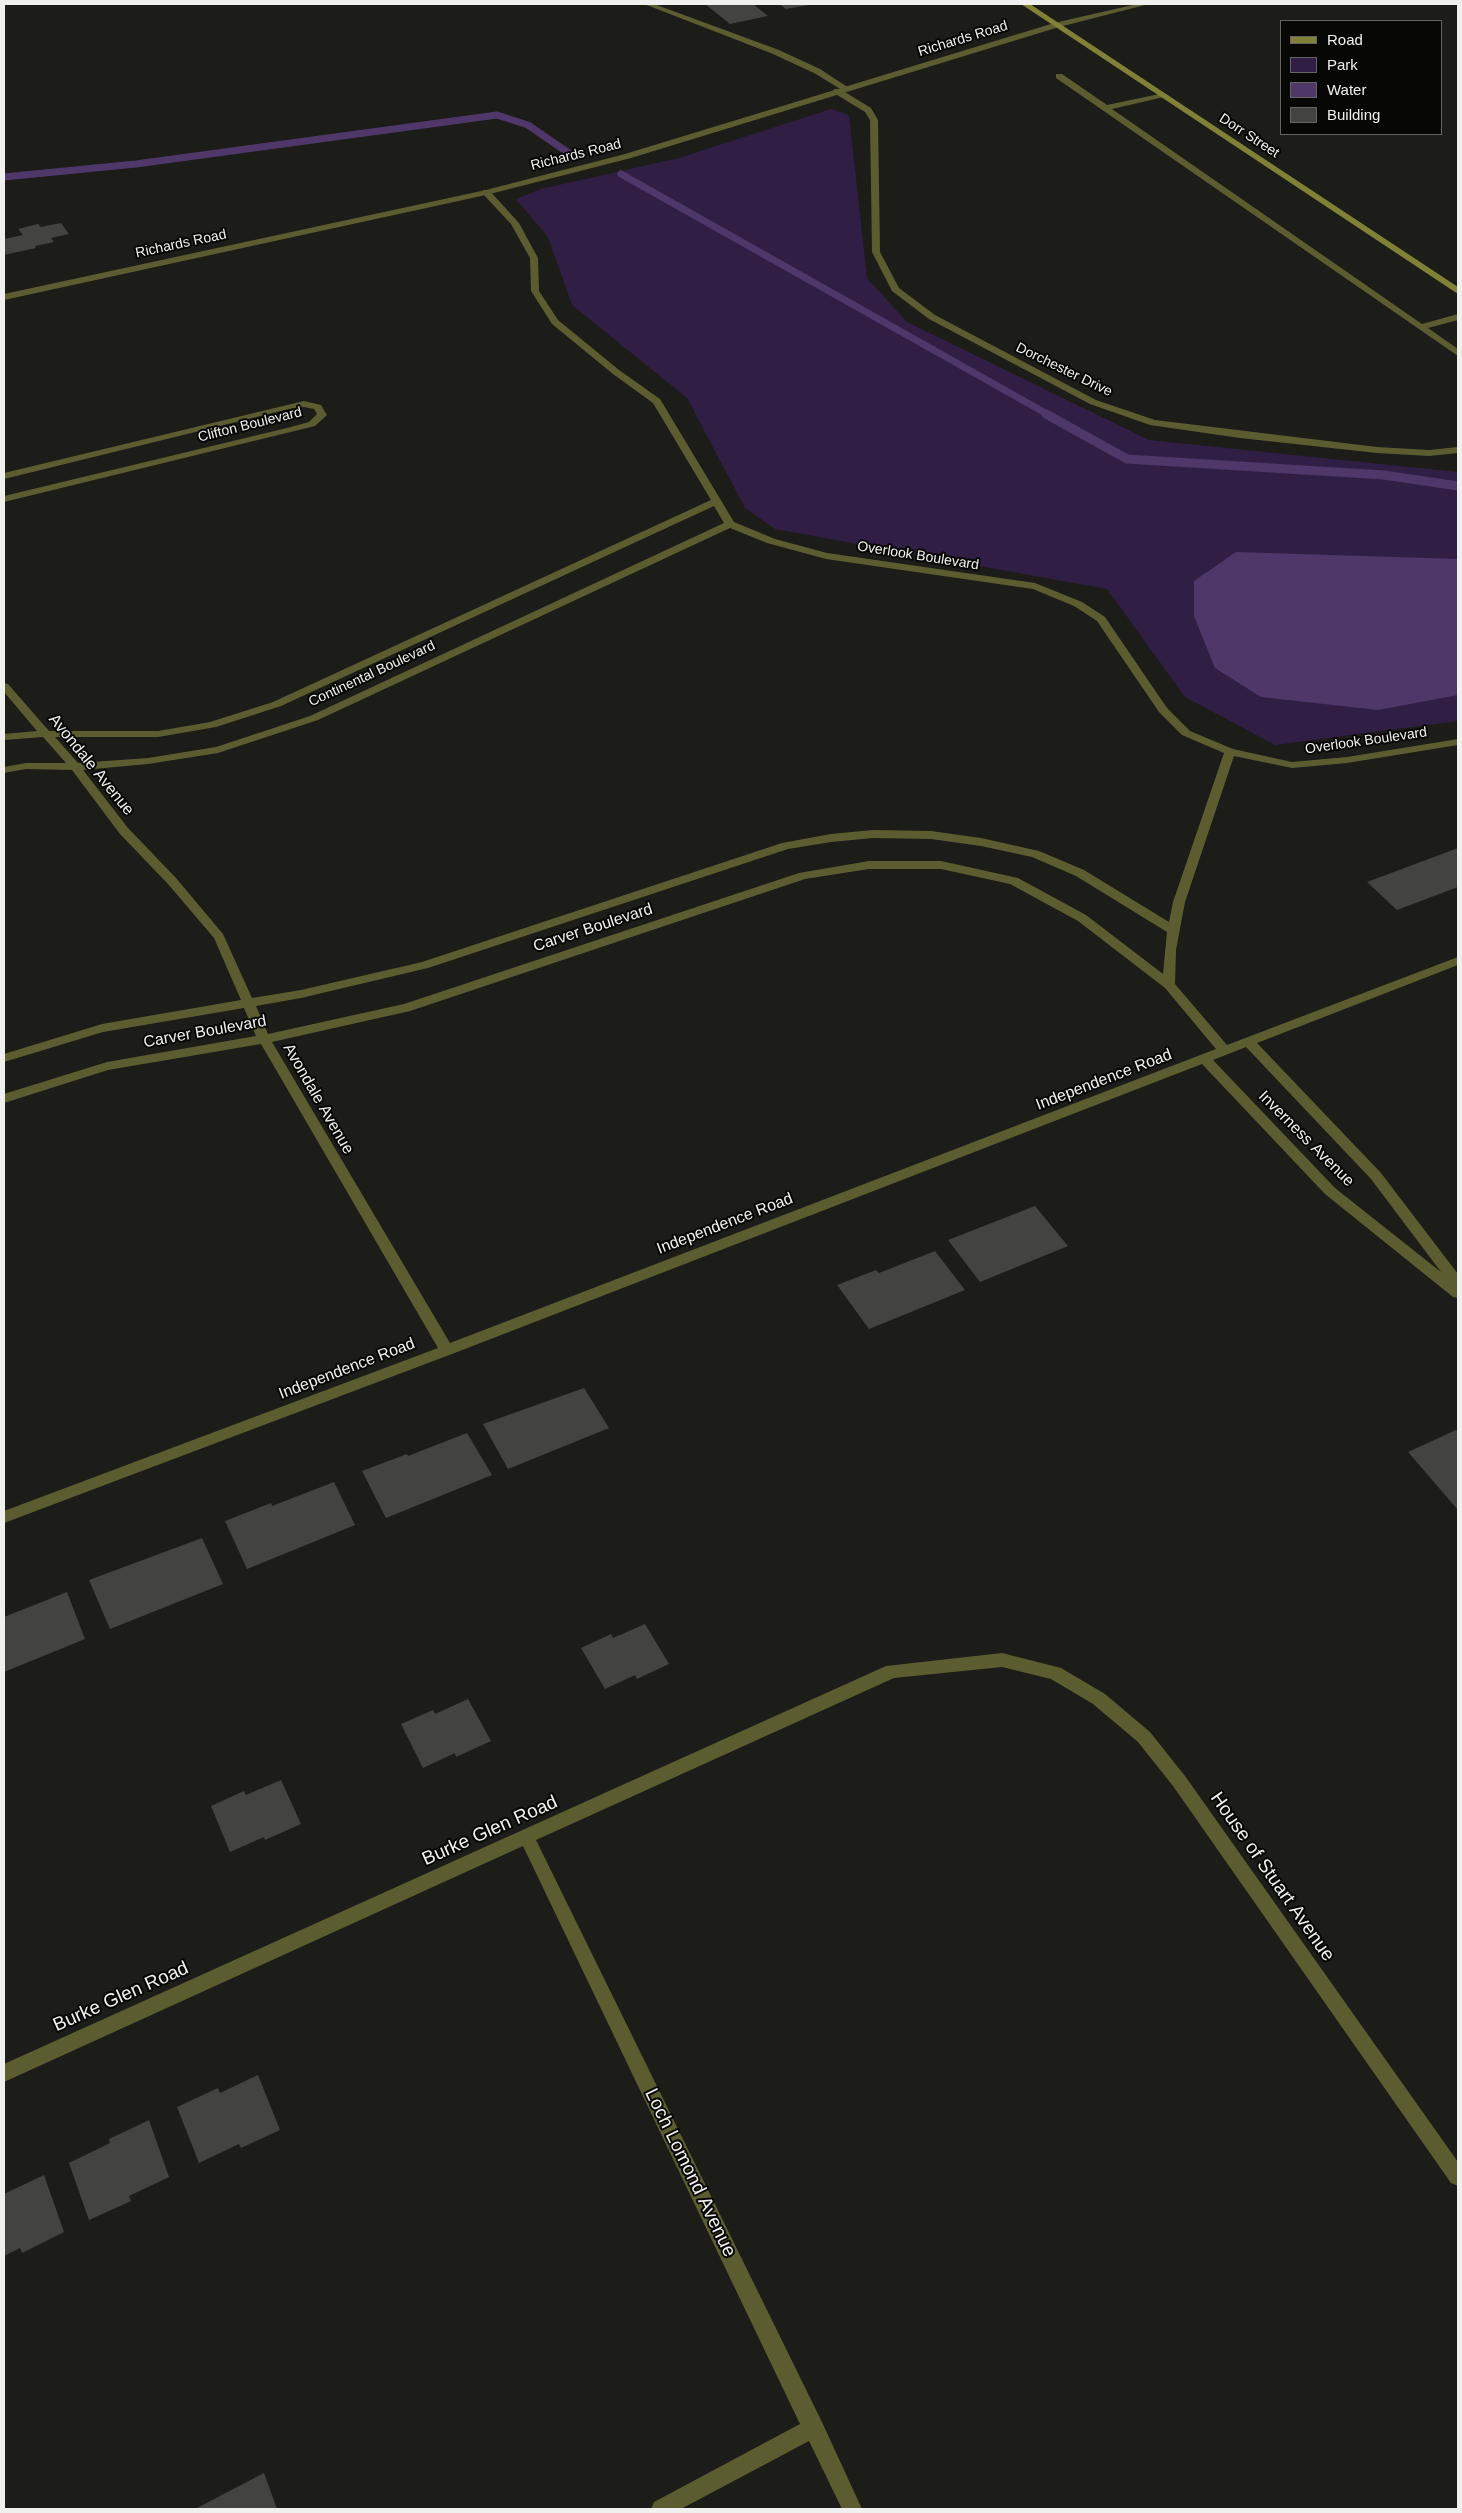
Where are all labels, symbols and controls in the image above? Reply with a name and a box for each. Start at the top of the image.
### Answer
street label: Richards Road [916,17,1010,61]
legend [1280,20,1442,135]
text: Road [1327,31,1363,48]
text: Park [1327,56,1358,73]
text: Water [1327,81,1366,98]
text: Building [1327,106,1380,123]
street label: Dorr Street [1216,110,1282,162]
street label: Richards Road [529,136,623,174]
street label: Richards Road [134,226,228,262]
street label: Dorchester Drive [1013,339,1115,401]
street label: Clifton Boulevard [196,404,304,446]
street label: Overlook Boulevard [856,538,980,574]
street label: Continental Boulevard [306,637,438,711]
street label: Avondale Avenue [44,710,138,820]
street label: Overlook Boulevard [1304,724,1428,758]
street label: Carver Boulevard [531,900,655,956]
street label: Carver Boulevard [142,1012,268,1052]
street label: Avondale Avenue [278,1040,358,1158]
street label: Independence Road [1033,1045,1175,1115]
street label: Inverness Avenue [1254,1087,1358,1191]
street label: Independence Road [654,1189,796,1259]
street label: Independence Road [276,1334,418,1404]
street label: House of Stuart Avenue [1205,1788,1339,1966]
street label: Burke Glen Road [419,1791,561,1871]
street label: Burke Glen Road [50,1957,192,2037]
street label: Loch Lomond Avenue [639,2085,741,2261]

